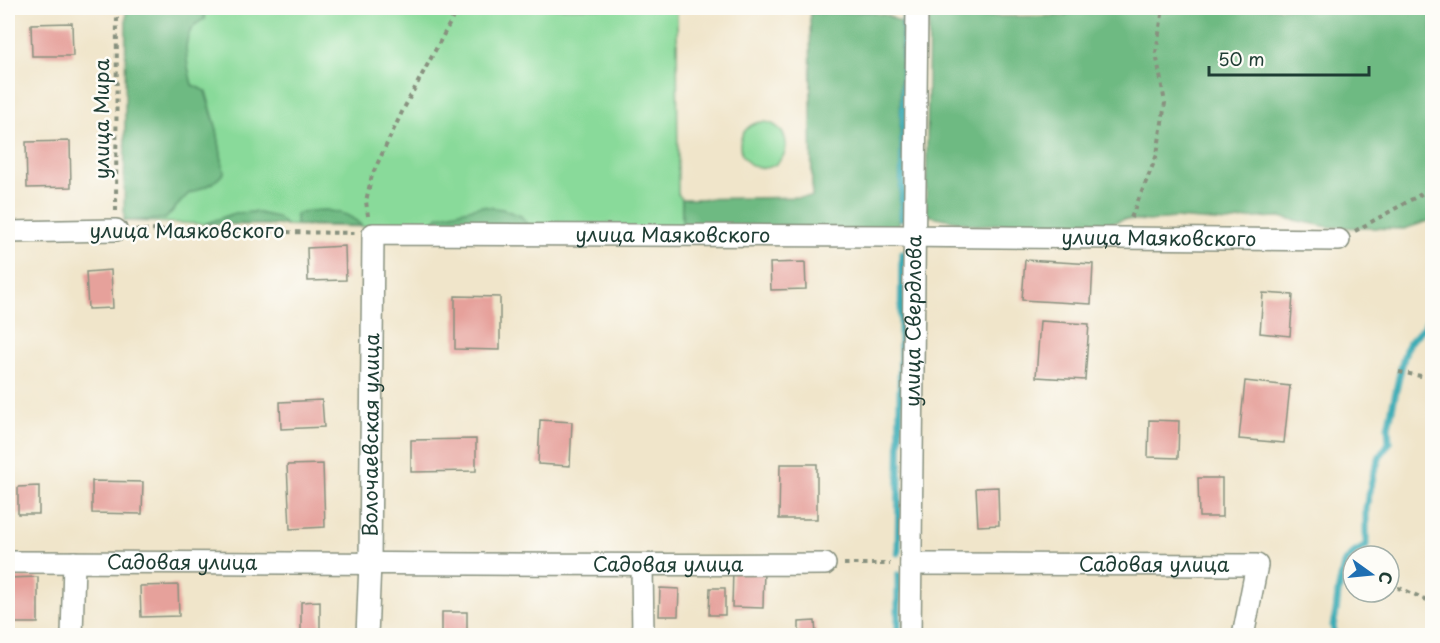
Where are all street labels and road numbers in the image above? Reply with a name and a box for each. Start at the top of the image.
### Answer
street label: улица Мира [86,58,116,179]
street label: улица Маяковского [90,215,284,245]
street label: улица Маяковского [575,219,771,250]
street label: улица Маяковского [1061,221,1257,253]
street label: улица Свердлова [897,234,928,407]
street label: Волочаевская улица [354,333,386,537]
street label: Садовая улица [107,546,258,577]
street label: Садовая улица [593,548,744,579]
street label: Садовая улица [1079,548,1230,579]

